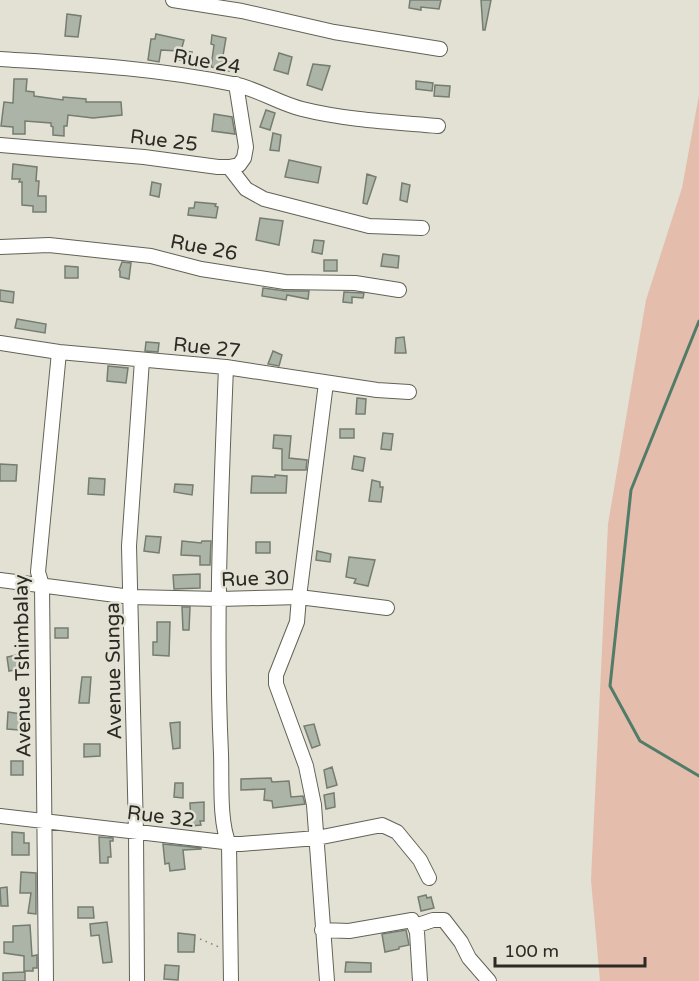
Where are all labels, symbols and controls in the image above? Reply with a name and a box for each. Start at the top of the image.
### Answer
street label: Rue 24 [171,44,242,80]
street label: Rue 25 [129,125,199,157]
street label: Rue 26 [168,230,240,266]
street label: Rue 27 [172,333,242,363]
street label: Rue 30 [221,566,289,592]
street label: Avenue Tshimbalay [9,574,37,758]
street label: Avenue Sunga [101,602,127,740]
street label: Rue 32 [126,801,196,833]
scale bar [495,930,645,968]
text: 100 m [504,940,559,962]

